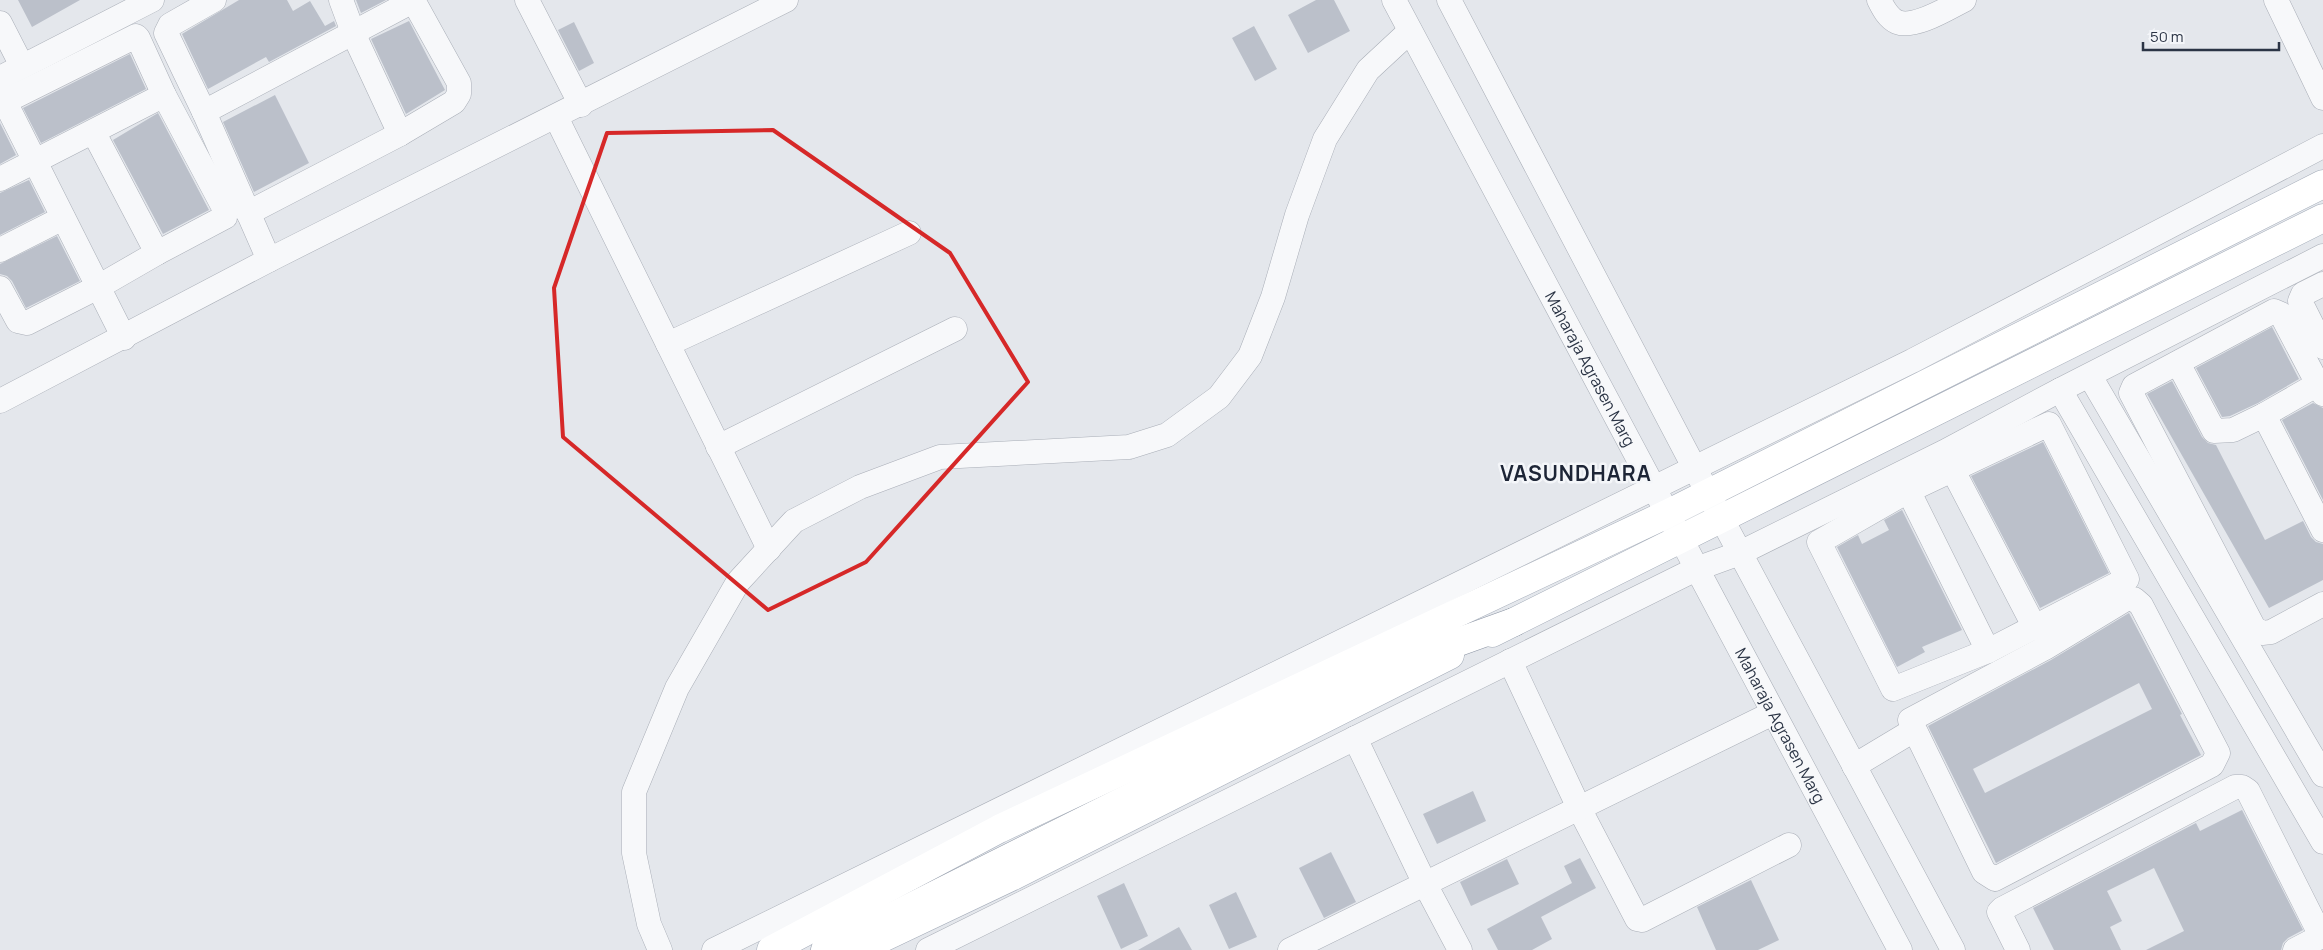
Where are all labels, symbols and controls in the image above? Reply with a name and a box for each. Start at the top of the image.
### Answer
scale bar [2143,20,2279,52]
text: 50 m [2150,26,2184,47]
street label: Maharaja Agrasen Marg [1540,288,1641,450]
district label: VASUNDHARA [1500,459,1652,487]
street label: Maharaja Agrasen Marg [1730,644,1831,807]

